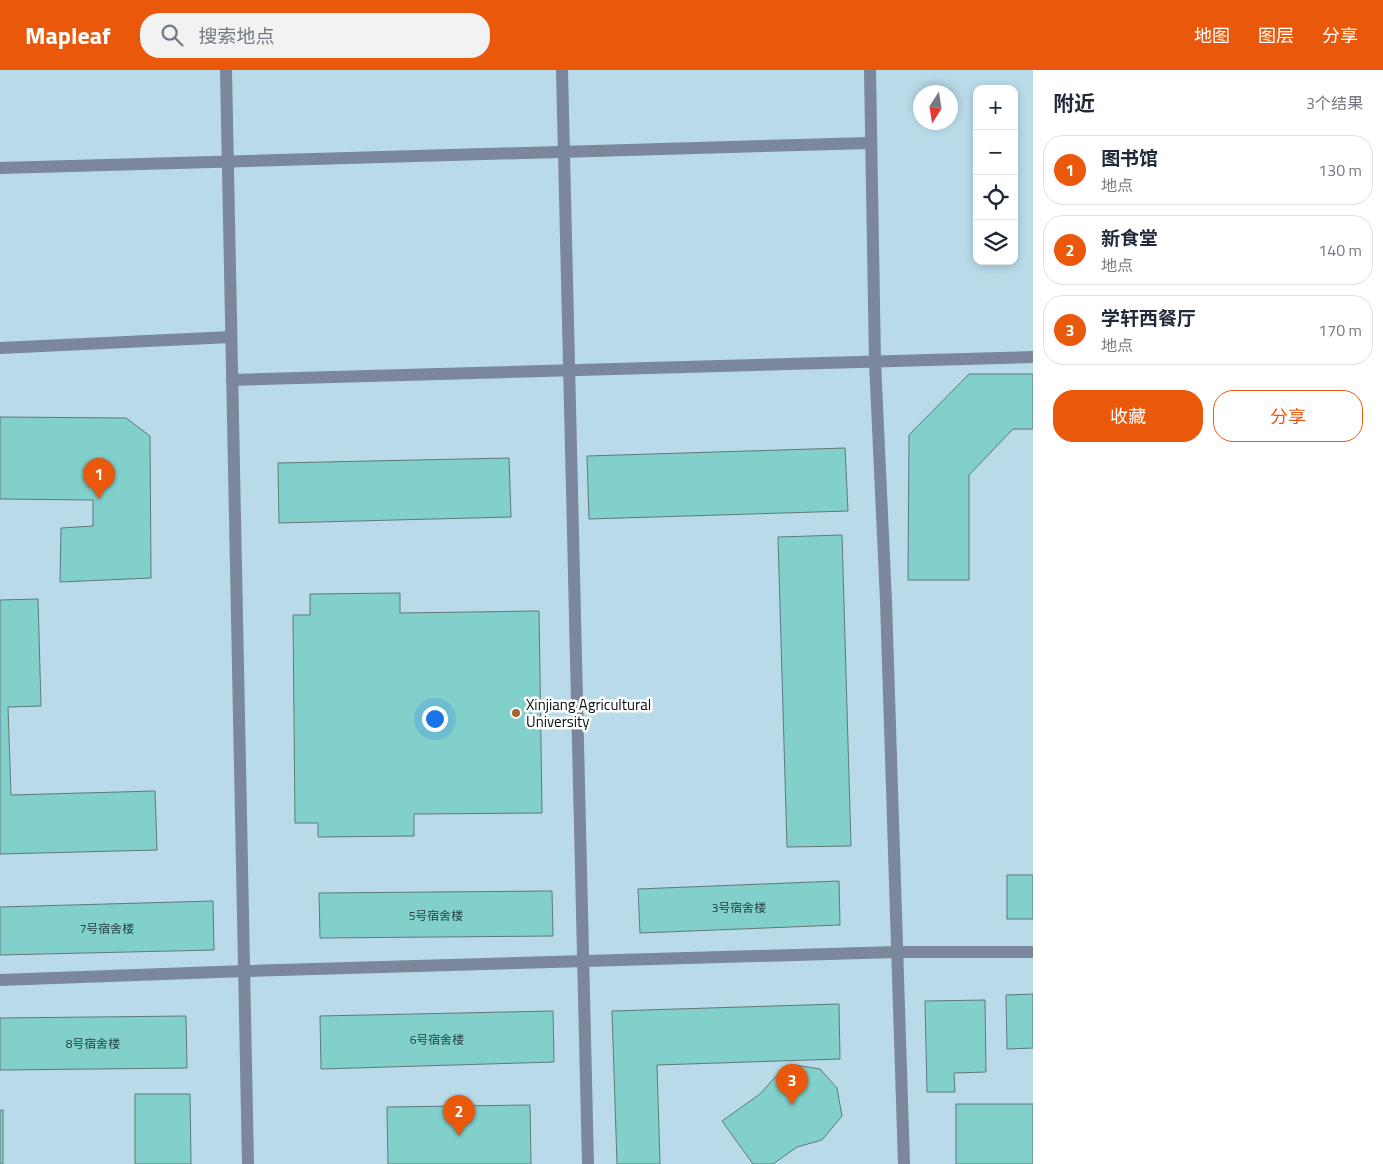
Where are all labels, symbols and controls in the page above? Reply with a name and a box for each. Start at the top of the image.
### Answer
search box [140,13,490,58]
text: Mapleaf [25,17,110,53]
icon: search [158,21,186,49]
text: 搜索地点 [198,21,274,50]
text: 地图 [1194,22,1230,49]
text: 图层 [1258,22,1294,49]
text: 分享 [1322,22,1358,49]
north arrow [913,85,958,130]
map controls [973,85,1018,265]
button: + [973,85,1018,130]
text: 附近 [1053,87,1095,119]
text: 3个结果 [1306,91,1363,115]
button: − [973,130,1018,175]
text: 图书馆 [1101,143,1158,172]
text: 1 [1066,158,1074,182]
text: 130 m [1318,158,1362,182]
text: 地点 [1101,173,1133,197]
button: locate [973,175,1018,220]
button: layers [973,220,1018,265]
text: 新食堂 [1101,223,1158,252]
text: 2 [1066,238,1074,262]
text: 140 m [1318,238,1362,262]
text: 地点 [1101,253,1133,277]
text: 学轩西餐厅 [1101,303,1196,332]
text: 3 [1066,318,1074,342]
text: 170 m [1318,318,1362,342]
text: 地点 [1101,333,1133,357]
button: 收藏 [1053,390,1203,442]
button: 分享 [1213,390,1363,442]
pin: 1 [83,458,115,499]
place label: Xinjiang Agricultural University [526,693,651,733]
your location [422,706,448,732]
marker: Xinjiang Agricultural University [510,707,522,719]
house number: 3号宿舍楼 [712,898,766,917]
house number: 5号宿舍楼 [409,906,463,925]
house number: 7号宿舍楼 [80,919,134,938]
house number: 6号宿舍楼 [410,1030,464,1049]
house number: 8号宿舍楼 [66,1034,120,1053]
pin: 3 [776,1064,808,1105]
pin: 2 [443,1095,475,1136]

